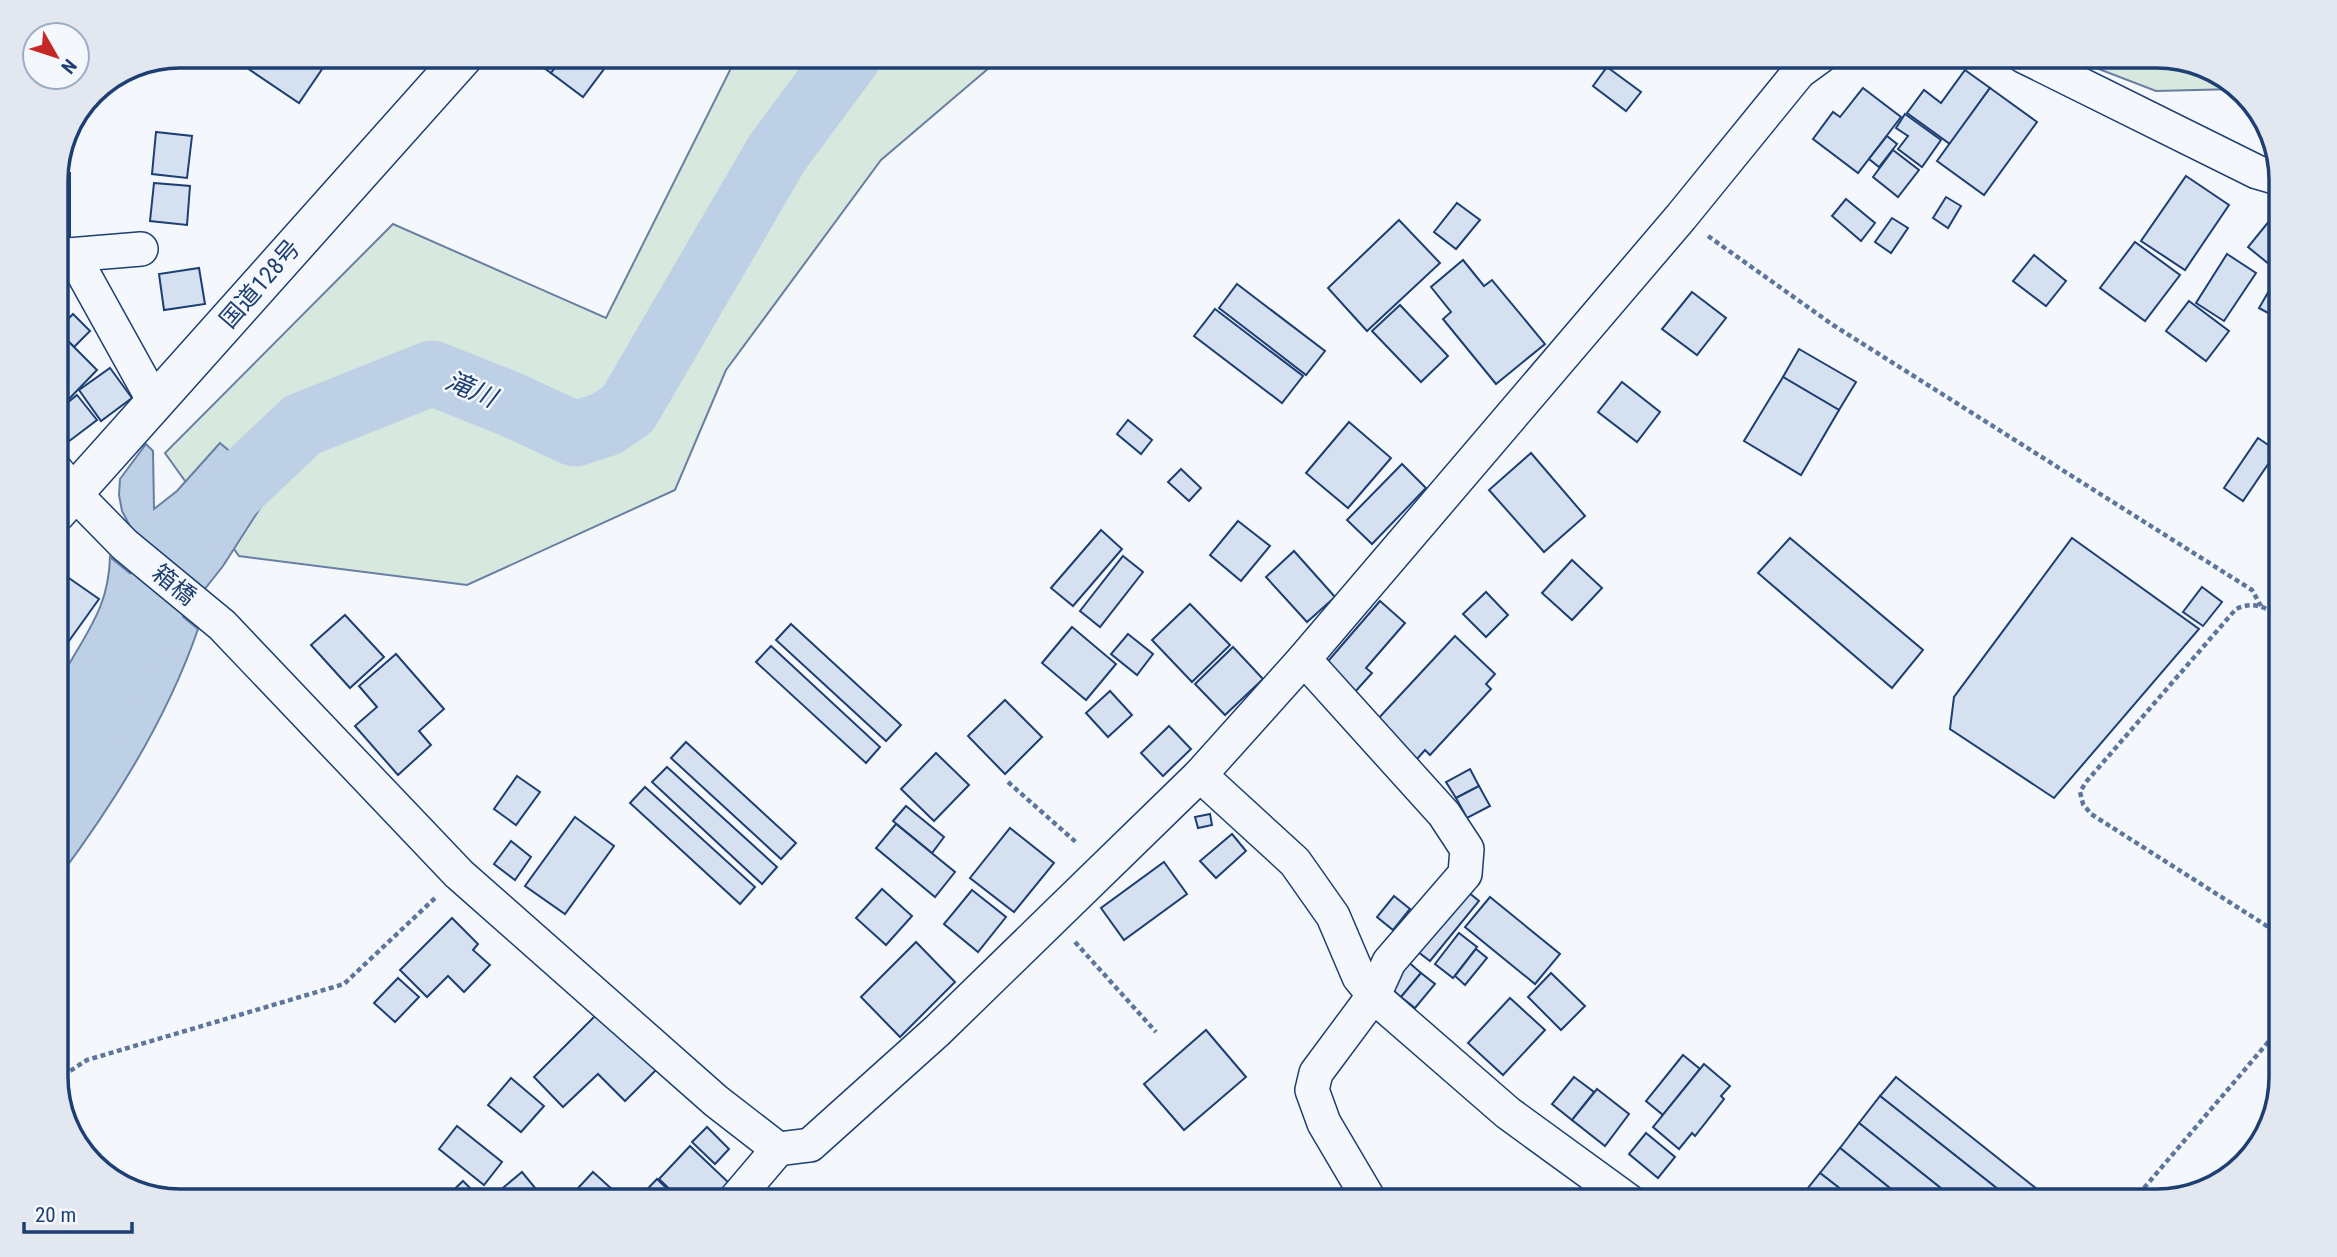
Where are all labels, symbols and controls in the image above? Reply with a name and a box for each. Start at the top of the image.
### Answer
north arrow [21,21,91,91]
text: N [56,55,81,78]
street label: 国道128号 [214,234,306,334]
water label: 滝川 [441,365,504,414]
street label: 箱橋 [147,559,201,611]
scale bar [24,1190,133,1234]
text: 20 m [35,1203,76,1227]

